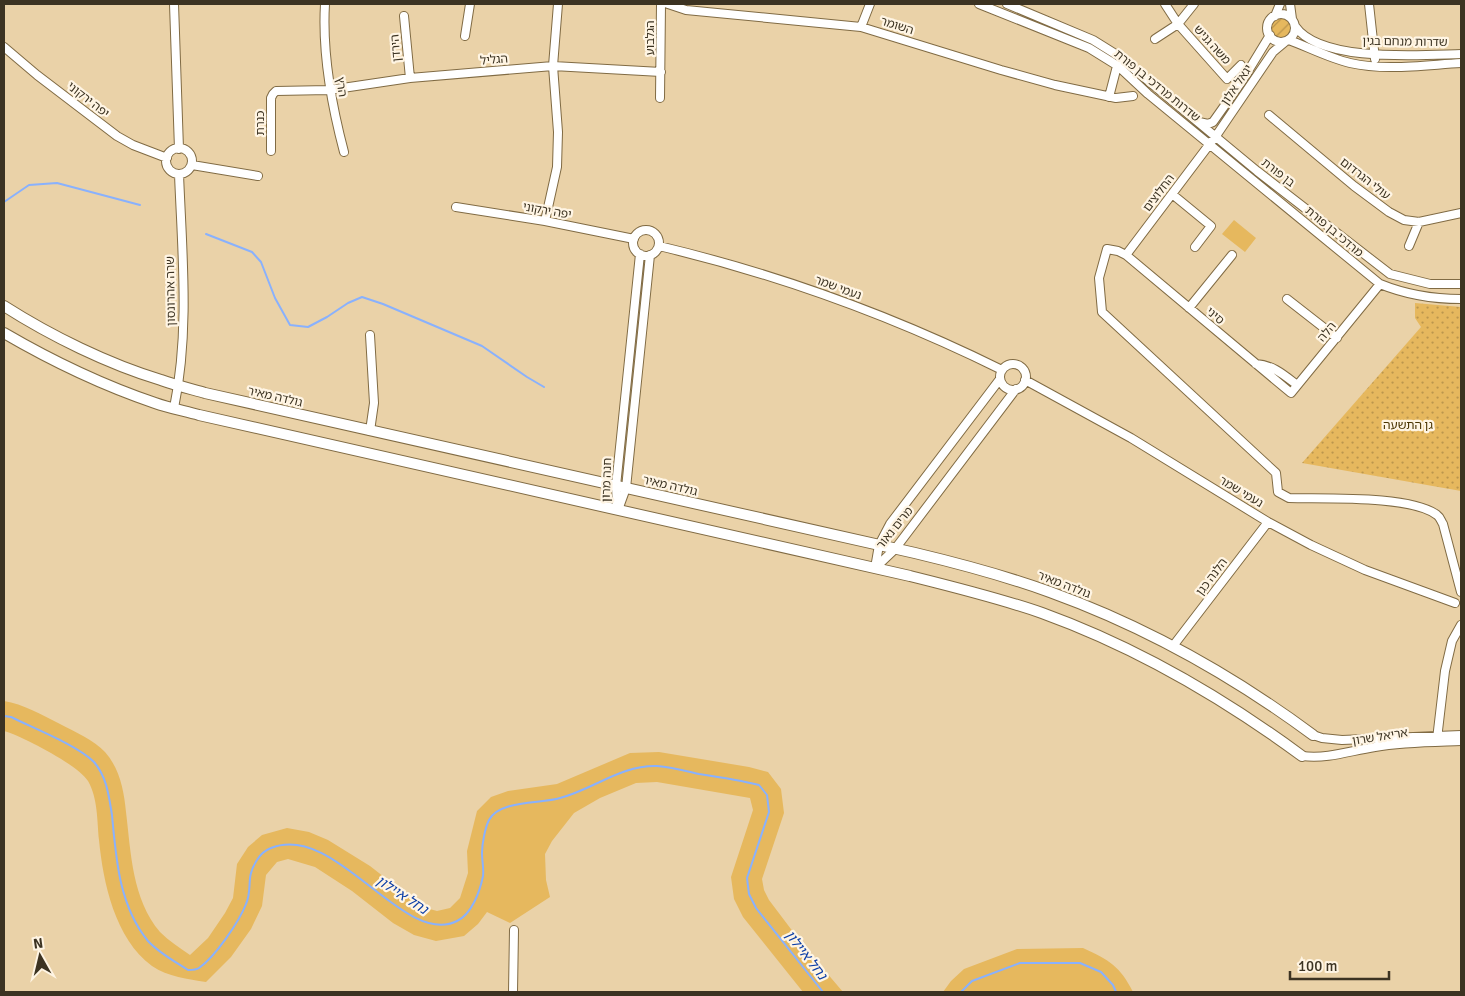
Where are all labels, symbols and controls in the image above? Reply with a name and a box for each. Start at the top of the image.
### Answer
street label: השומר [879,14,915,38]
street label: הגלבוע [643,20,658,56]
street label: משה גניש [1190,22,1234,68]
street label: הירדן [387,34,405,62]
street label: שדרות מנחם בגין [1362,34,1448,50]
street label: שדרות מרדכי בן פורת [1111,47,1203,125]
street label: הגליל [479,51,509,69]
street label: יגאל אלון [1218,62,1256,108]
street label: הרץ [332,76,350,98]
street label: יפה ירקוני [64,79,112,121]
street label: כנרת [253,111,268,135]
street label: בן פורת [1258,155,1298,191]
street label: עולי הגרדום [1337,155,1393,203]
street label: החלוצים [1140,171,1178,215]
street label: יפה ירקוני [521,199,573,223]
street label: מרדכי בן פורת [1302,203,1366,261]
street label: שרה אהרונסון [163,256,179,326]
street label: נעמי שמר [813,273,863,303]
street label: סיני [1203,304,1227,328]
street label: הלה [1314,319,1340,345]
street label: גולדה מאיר [246,383,304,411]
park label: גן התשעה [1383,418,1434,433]
street label: חנה מרון [599,457,615,502]
street label: גולדה מאיר [641,472,699,500]
street label: נעמי שמר [1216,473,1266,511]
street label: מרים נאור [873,504,917,552]
street label: הלנה כגן [1193,555,1231,599]
street label: גולדה מאיר [1035,568,1093,602]
street label: אריאל שרון [1351,725,1409,749]
water label: נחל איילון [373,872,432,919]
water label: נחל איילון [781,927,832,984]
north arrow [15,931,65,981]
text: N [32,935,44,953]
scale bar [1290,948,1389,980]
text: 100 m [1298,957,1338,975]

